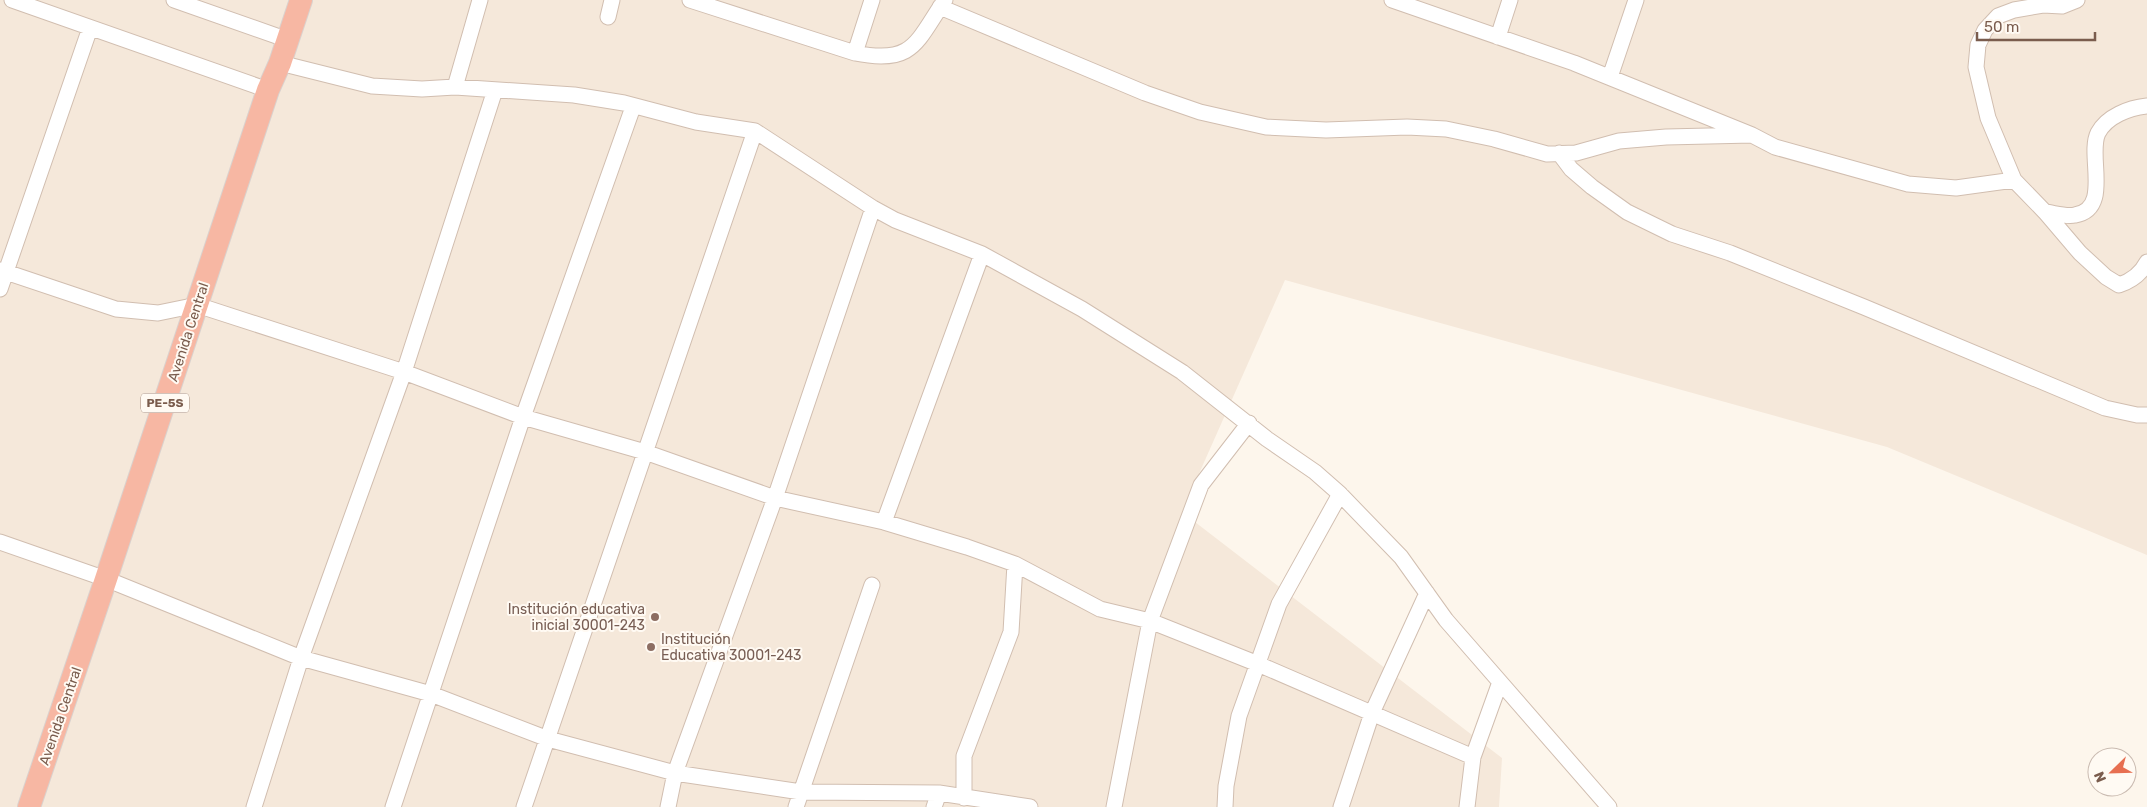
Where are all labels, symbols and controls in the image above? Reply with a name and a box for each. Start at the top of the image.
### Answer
scale bar [1977,10,2094,42]
text: 50 m [1984,18,2019,36]
street label: Avenida Central [164,281,212,384]
road number: PE-5S [141,393,189,412]
place label: Institución educativa inicial 30001-243 [508,601,645,634]
marker: Institución educativa inicial 30001-243 [649,611,661,623]
place label: Institución Educativa 30001-243 [661,631,802,664]
marker: Institución Educativa 30001-243 [645,641,657,653]
street label: Avenida Central [36,665,85,768]
north arrow [2087,747,2137,797]
text: N [2091,769,2110,785]

